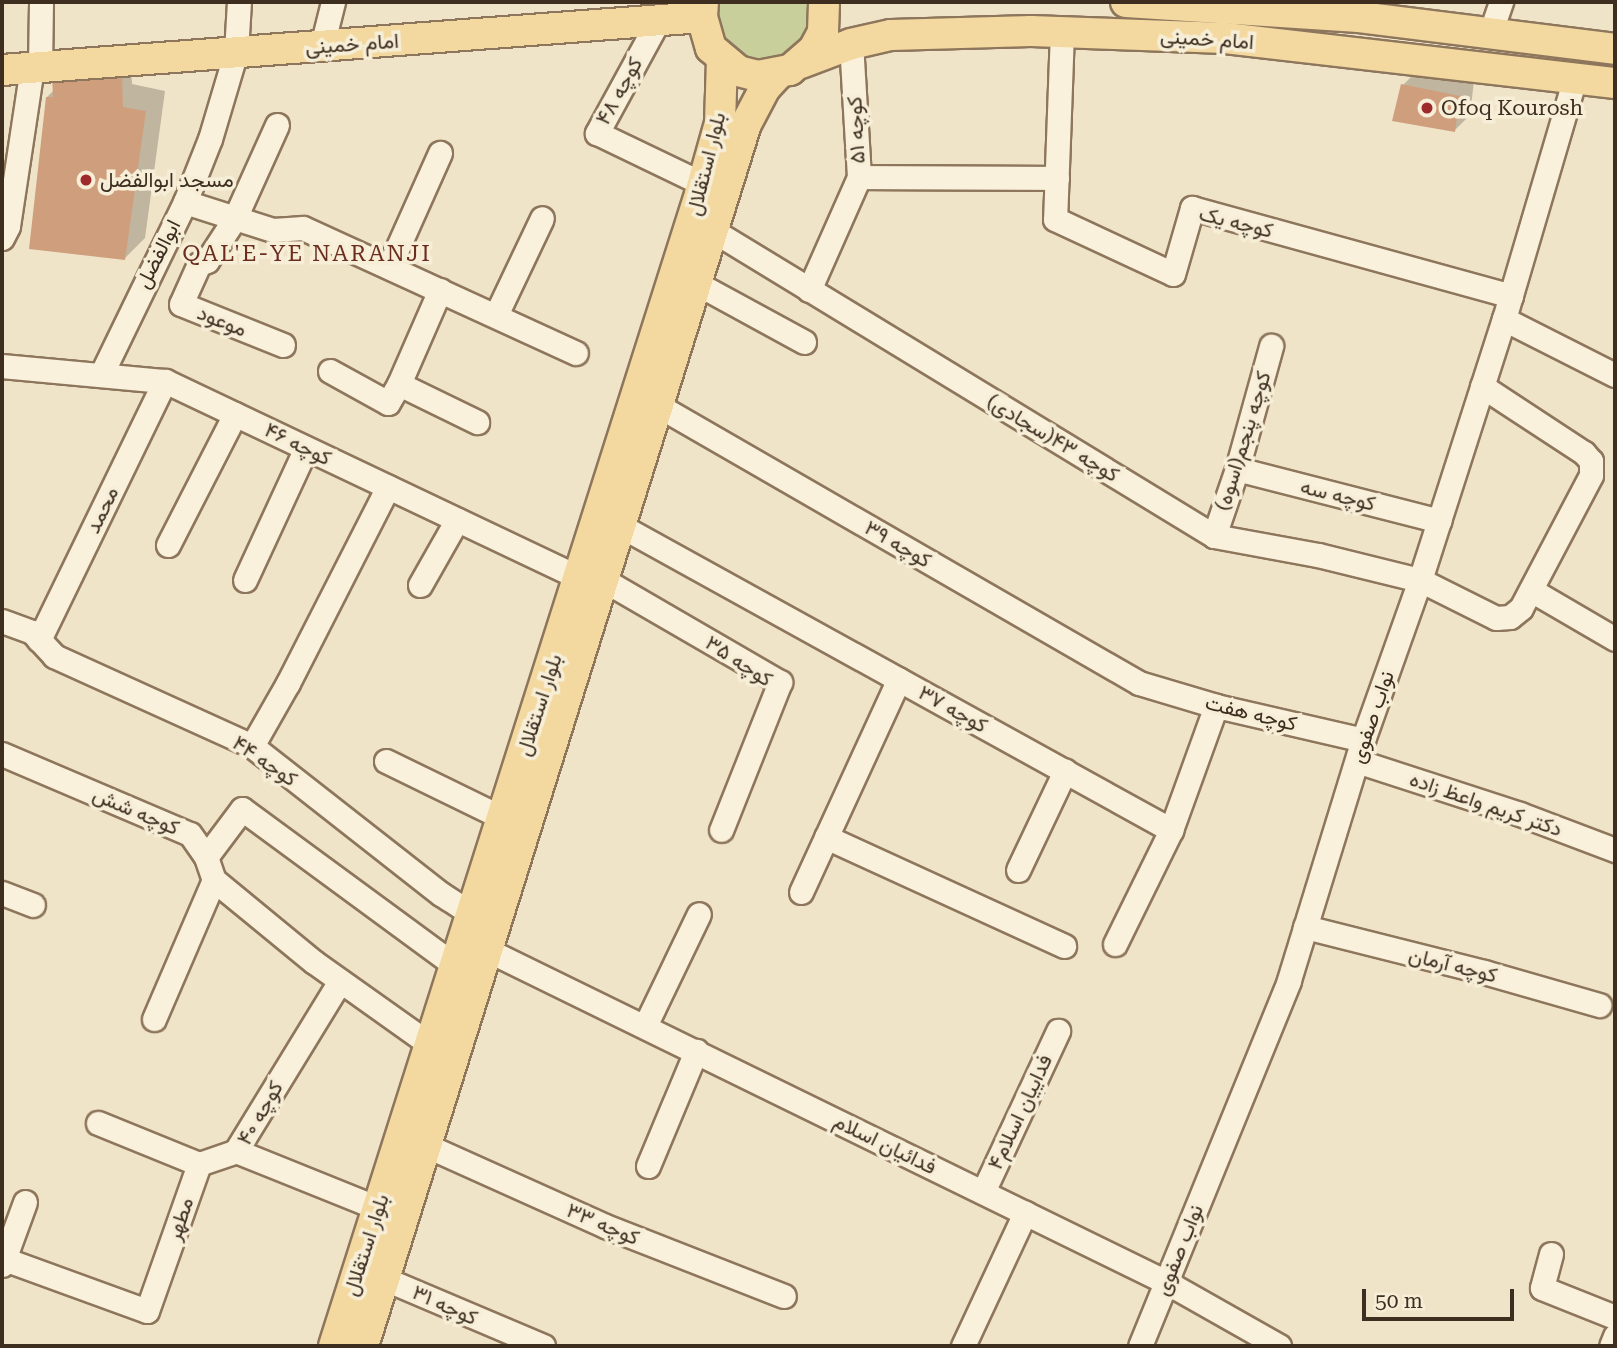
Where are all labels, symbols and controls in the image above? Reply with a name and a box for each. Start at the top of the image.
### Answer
street label: امام خمینی [1159,23,1255,55]
street label: امام خمینی [304,28,400,60]
street label: کوچه ۴۸ [590,53,648,129]
place label: Ofoq Kourosh [1441,95,1583,121]
street label: کوچه ۵۱ [842,96,870,164]
marker: Ofoq Kourosh [1419,100,1435,116]
street label: بلوار استقلال [681,110,731,218]
place label: مسجد ابوالفضل [100,167,234,193]
marker: مسجد ابوالفضل [78,172,94,188]
street label: کوچه یک [1196,201,1276,243]
street label: ابوالفضل [130,215,186,293]
district label: QAL'E-YE NARANJI [184,240,430,268]
street label: موعود [194,300,250,342]
street label: کوچه پنجم(اسوه) [1210,368,1276,514]
street label: کوچه ۴۳(سجادی) [982,389,1124,487]
street label: کوچه ۴۶ [261,417,335,471]
street label: کوچه سه [1298,474,1378,516]
street label: محمد [80,483,124,537]
street label: کوچه ۳۹ [860,515,936,573]
street label: کوچه ۳۵ [701,630,777,692]
street label: بلوار استقلال [511,651,567,759]
street label: نواب صفوی [1344,667,1400,767]
street label: کوچه ۳۷ [914,680,992,738]
street label: کوچه هفت [1203,689,1299,737]
street label: کوچه ۴۴ [228,730,302,792]
street label: دکتر کریم واعظ زاده [1406,766,1566,842]
street label: کوچه شش [89,782,183,840]
street label: کوچه آرمان [1406,942,1500,988]
street label: فداییان اسلام۴ [982,1050,1058,1174]
street label: کوچه ۴۰ [232,1076,288,1150]
street label: فدائیان اسلام [829,1108,941,1180]
street label: بلوار استقلال [338,1191,394,1299]
street label: مطهر [161,1194,199,1244]
street label: کوچه ۳۳ [563,1197,643,1251]
street label: نواب صفوی [1149,1201,1209,1299]
scale bar [1365,1274,1517,1318]
street label: کوچه ۳۱ [408,1279,482,1331]
text: 50 m [1375,1289,1423,1313]

